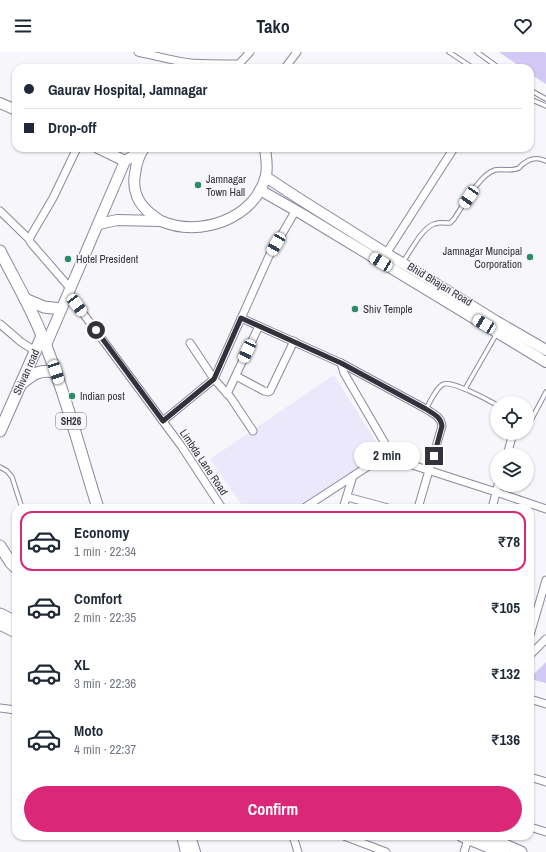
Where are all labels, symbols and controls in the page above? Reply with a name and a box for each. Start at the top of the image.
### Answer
text: Tako [256,14,290,39]
icon: menu [12,15,34,37]
icon: heart [512,15,534,37]
text: Gaurav Hospital, Jamnagar [48,79,207,100]
text: Drop-off [48,117,97,138]
place label: Jamnagar Town Hall [206,172,246,199]
marker: Jamnagar Town Hall [193,180,203,190]
car [457,184,481,210]
car [265,231,287,257]
place label: Jamnagar Muncipal Corporation [443,244,522,271]
car [368,251,394,273]
place label: Hotel President [76,252,139,266]
marker: Jamnagar Muncipal Corporation [525,252,535,262]
marker: Hotel President [63,254,73,264]
street label: Bhid Bhajan Road [405,259,475,309]
car [65,292,89,318]
place label: Shiv Temple [363,302,412,316]
marker: Shiv Temple [350,304,360,314]
car [471,313,497,335]
route start [87,321,105,339]
car [236,338,258,364]
street label: Shivan road [10,347,42,397]
car [47,359,65,385]
place label: Indian post [80,389,125,403]
marker: Indian post [67,391,77,401]
map controls [490,396,534,492]
button: locate [490,396,534,440]
road number: SH26 [56,413,86,429]
street label: Limbda Lane Road [177,426,231,498]
callout: 2 min [354,442,420,470]
text: 2 min [373,447,401,464]
route end [425,447,443,465]
button: layers [490,448,534,492]
text: Economy [74,522,129,543]
icon: car [26,523,62,559]
text: ₹78 [498,531,520,552]
text: 1 min · 22:34 [74,543,136,560]
text: Comfort [74,588,122,609]
icon: car [26,589,62,625]
text: ₹105 [491,597,520,618]
text: 2 min · 22:35 [74,609,136,626]
text: XL [74,654,90,675]
icon: car [26,655,62,691]
text: ₹132 [491,663,520,684]
text: 3 min · 22:36 [74,675,136,692]
text: Moto [74,720,103,741]
icon: car [26,721,62,757]
text: ₹136 [491,729,520,750]
text: 4 min · 22:37 [74,741,136,758]
button: Confirm [24,786,522,832]

